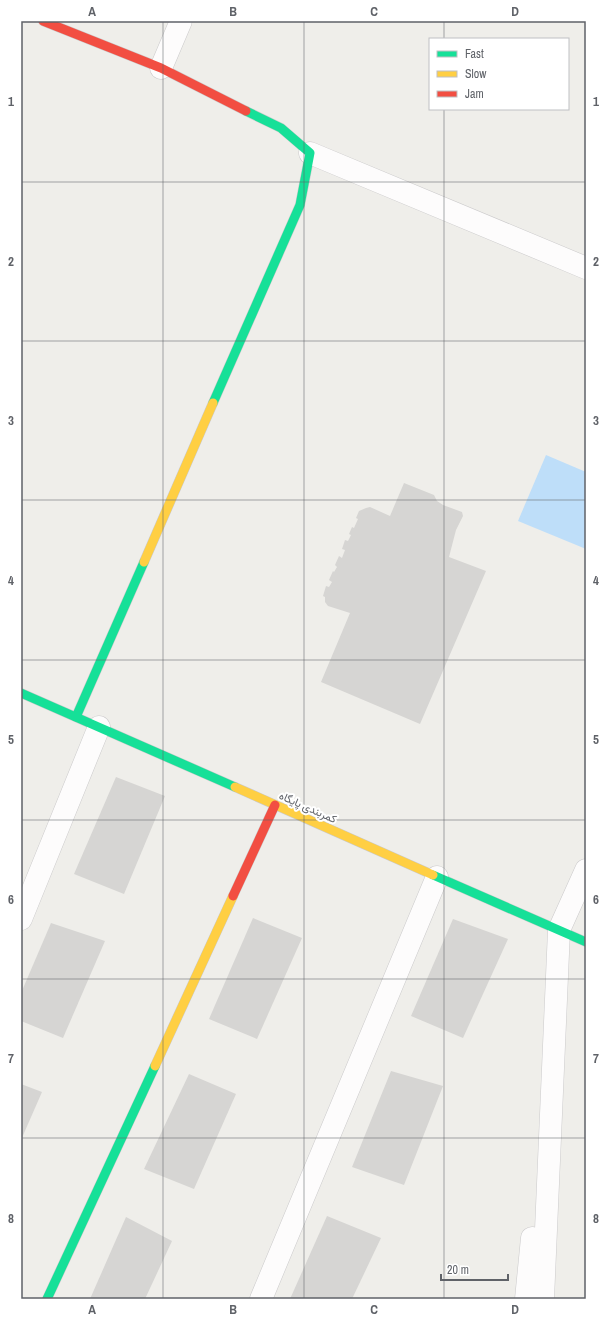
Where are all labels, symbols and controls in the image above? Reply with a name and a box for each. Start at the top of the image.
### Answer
text: A [88,3,96,20]
text: B [229,3,237,20]
text: C [370,3,378,20]
text: D [511,3,519,20]
legend [429,38,569,110]
text: Fast [465,46,484,62]
text: Slow [465,66,487,82]
text: Jam [465,86,484,102]
text: 1 [8,93,14,110]
text: 1 [593,93,599,110]
text: 2 [8,253,14,270]
text: 2 [593,253,599,270]
text: 3 [8,412,14,429]
text: 3 [593,412,599,429]
text: 4 [8,572,14,589]
text: 4 [593,572,599,589]
text: 5 [8,731,14,748]
text: 5 [593,731,599,748]
street label: کمربندی پایگاه [277,788,339,827]
text: 6 [8,891,14,908]
text: 6 [593,891,599,908]
text: 7 [8,1050,14,1067]
text: 7 [593,1050,599,1067]
text: 8 [8,1210,14,1227]
text: 8 [593,1210,599,1227]
scale bar [441,1256,508,1282]
text: 20 m [447,1262,469,1278]
text: A [88,1301,96,1318]
text: B [229,1301,237,1318]
text: C [370,1301,378,1318]
text: D [511,1301,519,1318]

